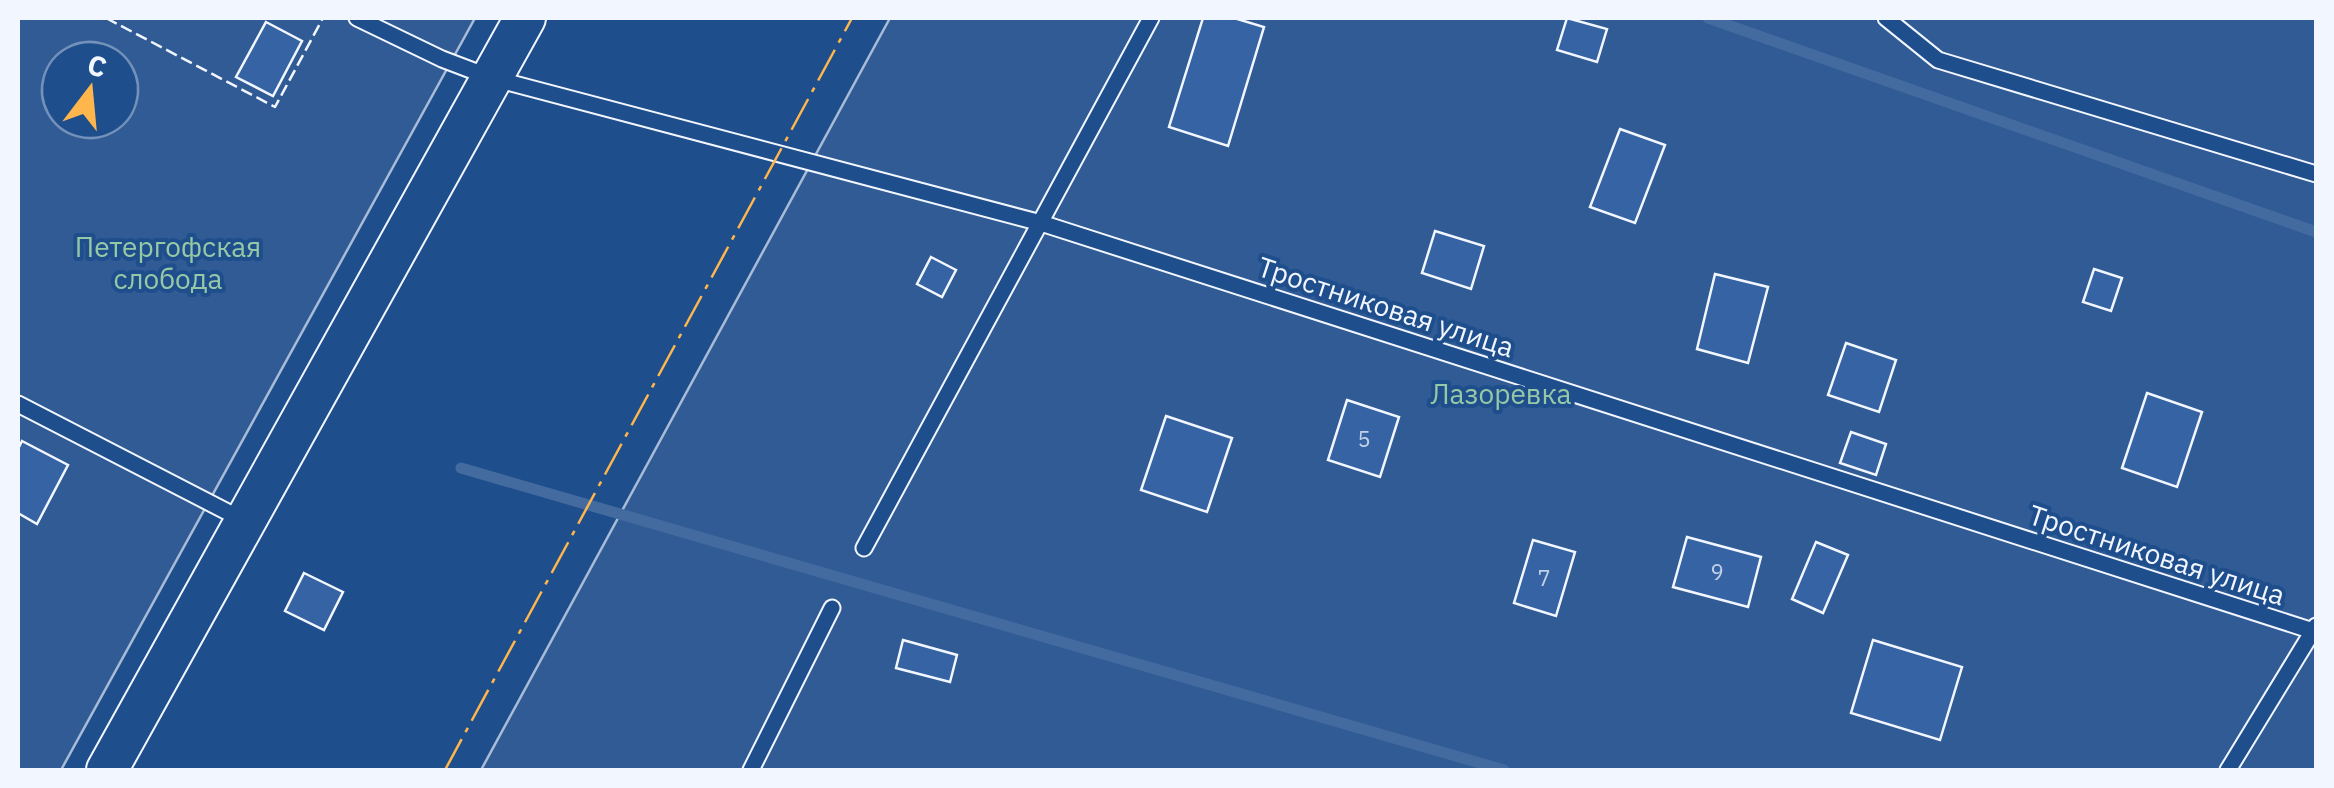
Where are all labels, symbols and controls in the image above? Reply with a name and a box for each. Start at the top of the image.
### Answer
north arrow [40,40,140,140]
text: С [83,45,111,86]
park label: Петергофская слобода [75,228,261,297]
street label: Тростниковая улица [1253,248,1519,365]
park label: Лазоревка [1430,375,1572,412]
house number: 5 [1357,424,1371,453]
street label: Тростниковая улица [2024,496,2290,613]
house number: 9 [1710,557,1724,586]
house number: 7 [1537,563,1551,592]

